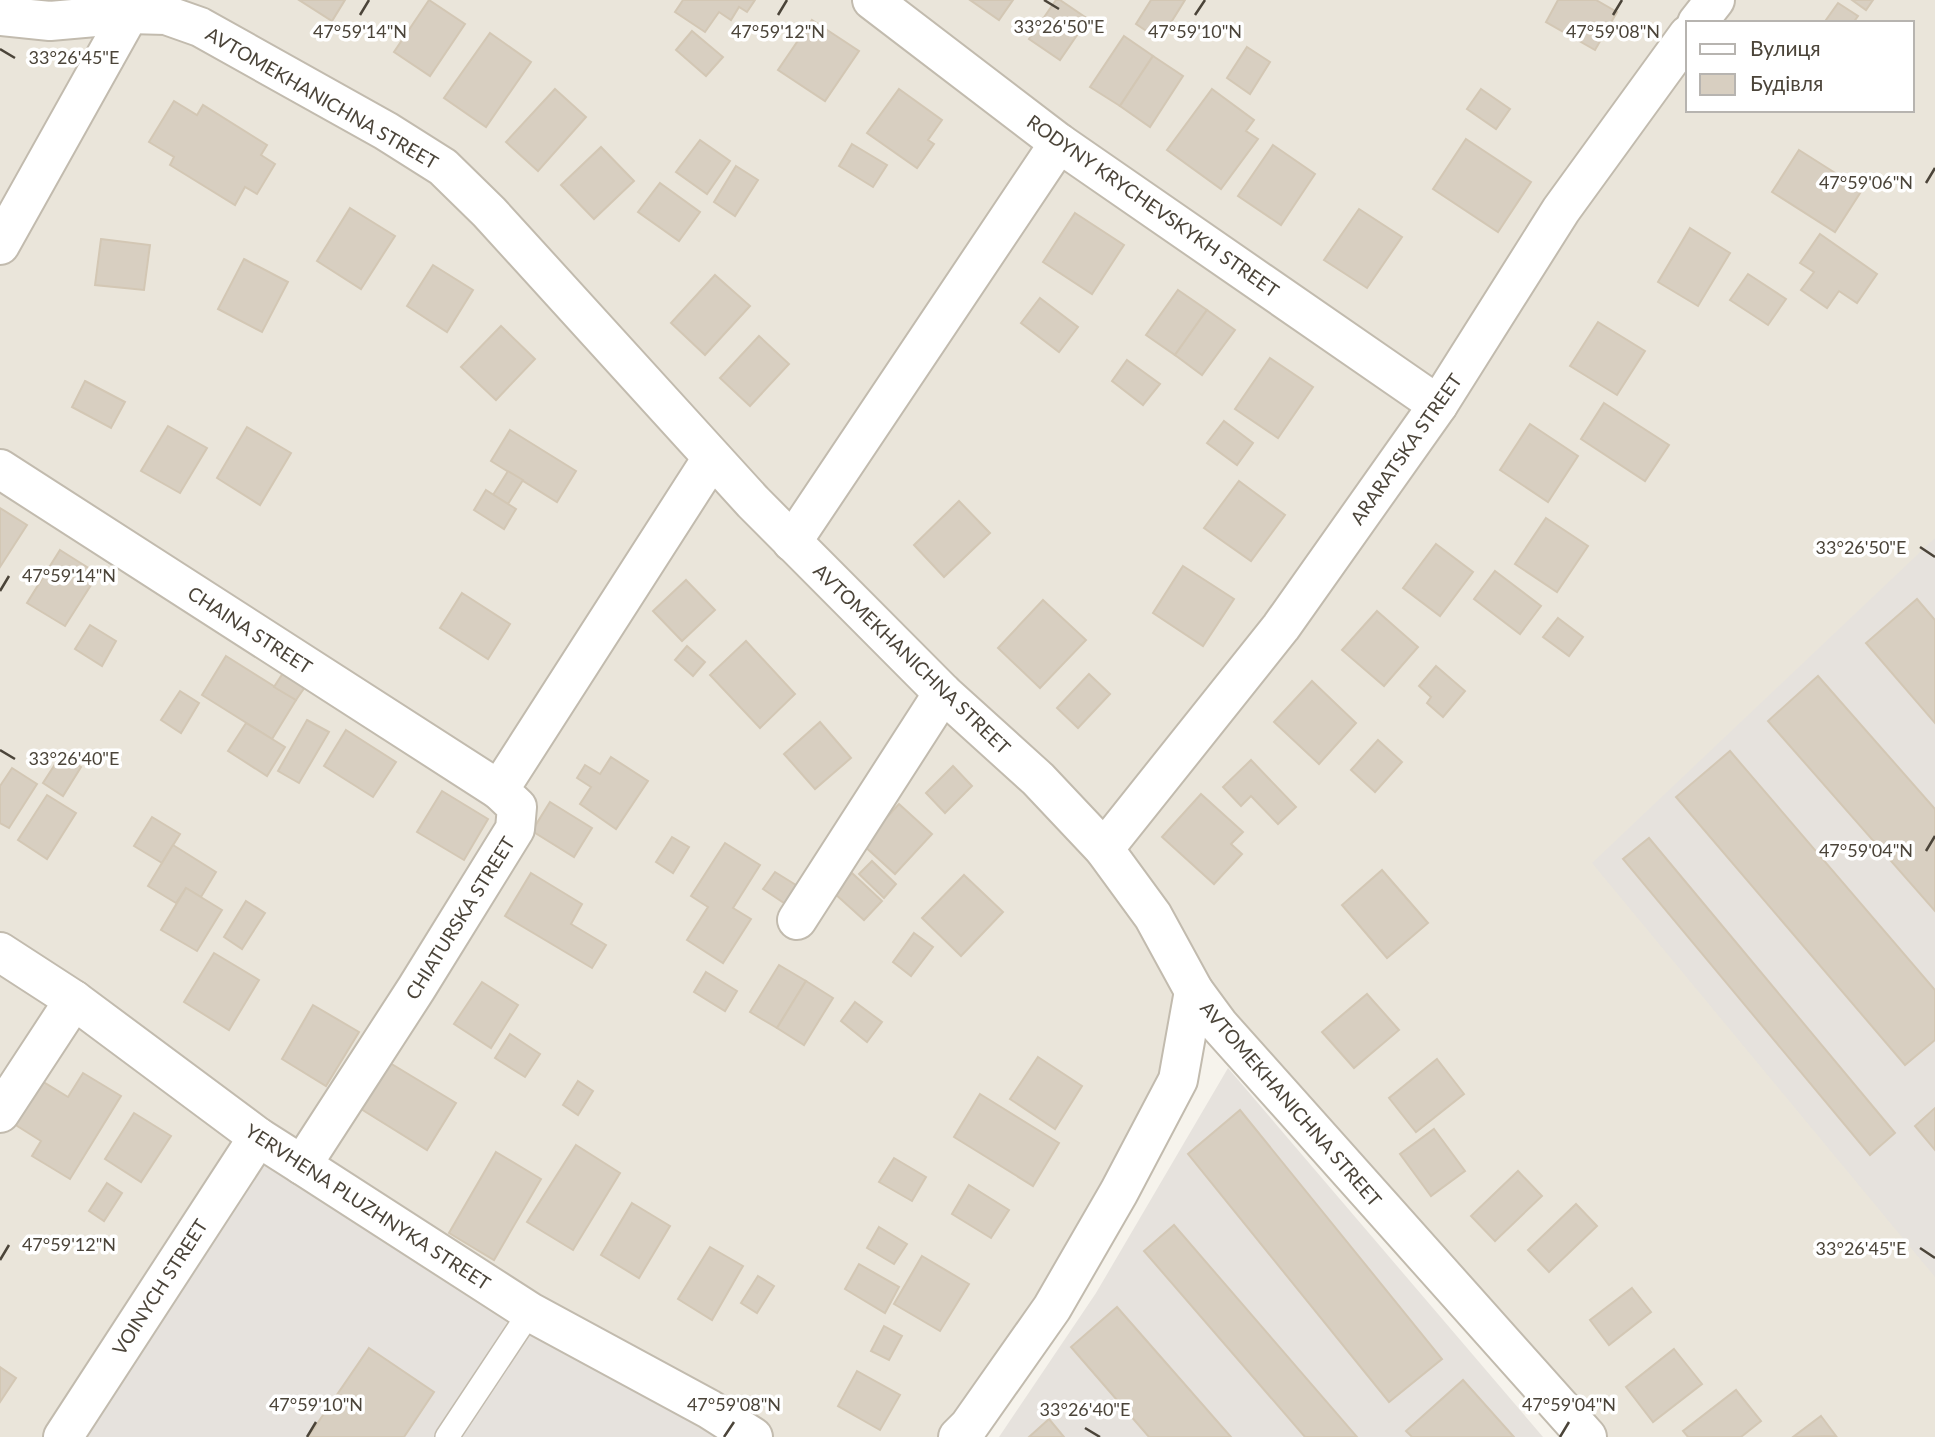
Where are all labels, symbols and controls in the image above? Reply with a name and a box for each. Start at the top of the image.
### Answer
text: 33°26'50"E [1014,15,1104,37]
text: 47°59'14"N [313,20,407,42]
text: 47°59'12"N [731,20,825,42]
text: 47°59'10"N [1148,20,1242,42]
text: 47°59'08"N [1566,20,1660,42]
legend [1686,21,1914,112]
street label: AVTOMEKHANICHNA STREET [202,22,442,174]
text: Вулиця [1750,35,1821,60]
text: 33°26'45"E [29,46,119,68]
text: Будівля [1750,70,1823,95]
street label: RODYNY KRYCHEVSKYKH STREET [1023,110,1284,302]
text: 47°59'06"N [1819,171,1913,193]
street label: ARARATSKA STREET [1345,369,1466,529]
text: 33°26'50"E [1816,536,1906,558]
street label: AVTOMEKHANICHNA STREET [809,559,1015,759]
text: 47°59'14"N [22,564,116,586]
street label: CHAINA STREET [184,581,317,678]
text: 33°26'40"E [29,747,119,769]
street label: CHIATURSKA STREET [400,832,519,1003]
text: 47°59'04"N [1819,839,1913,861]
street label: AVTOMEKHANICHNA STREET [1196,996,1387,1211]
street label: YERVHENA PLUZHNYKA STREET [241,1119,495,1295]
street label: VOINYCH STREET [107,1214,212,1359]
text: 47°59'12"N [22,1233,116,1255]
text: 33°26'45"E [1816,1237,1906,1259]
text: 47°59'10"N [269,1393,363,1415]
text: 47°59'08"N [687,1393,781,1415]
text: 47°59'04"N [1522,1393,1616,1415]
text: 33°26'40"E [1040,1398,1130,1420]

